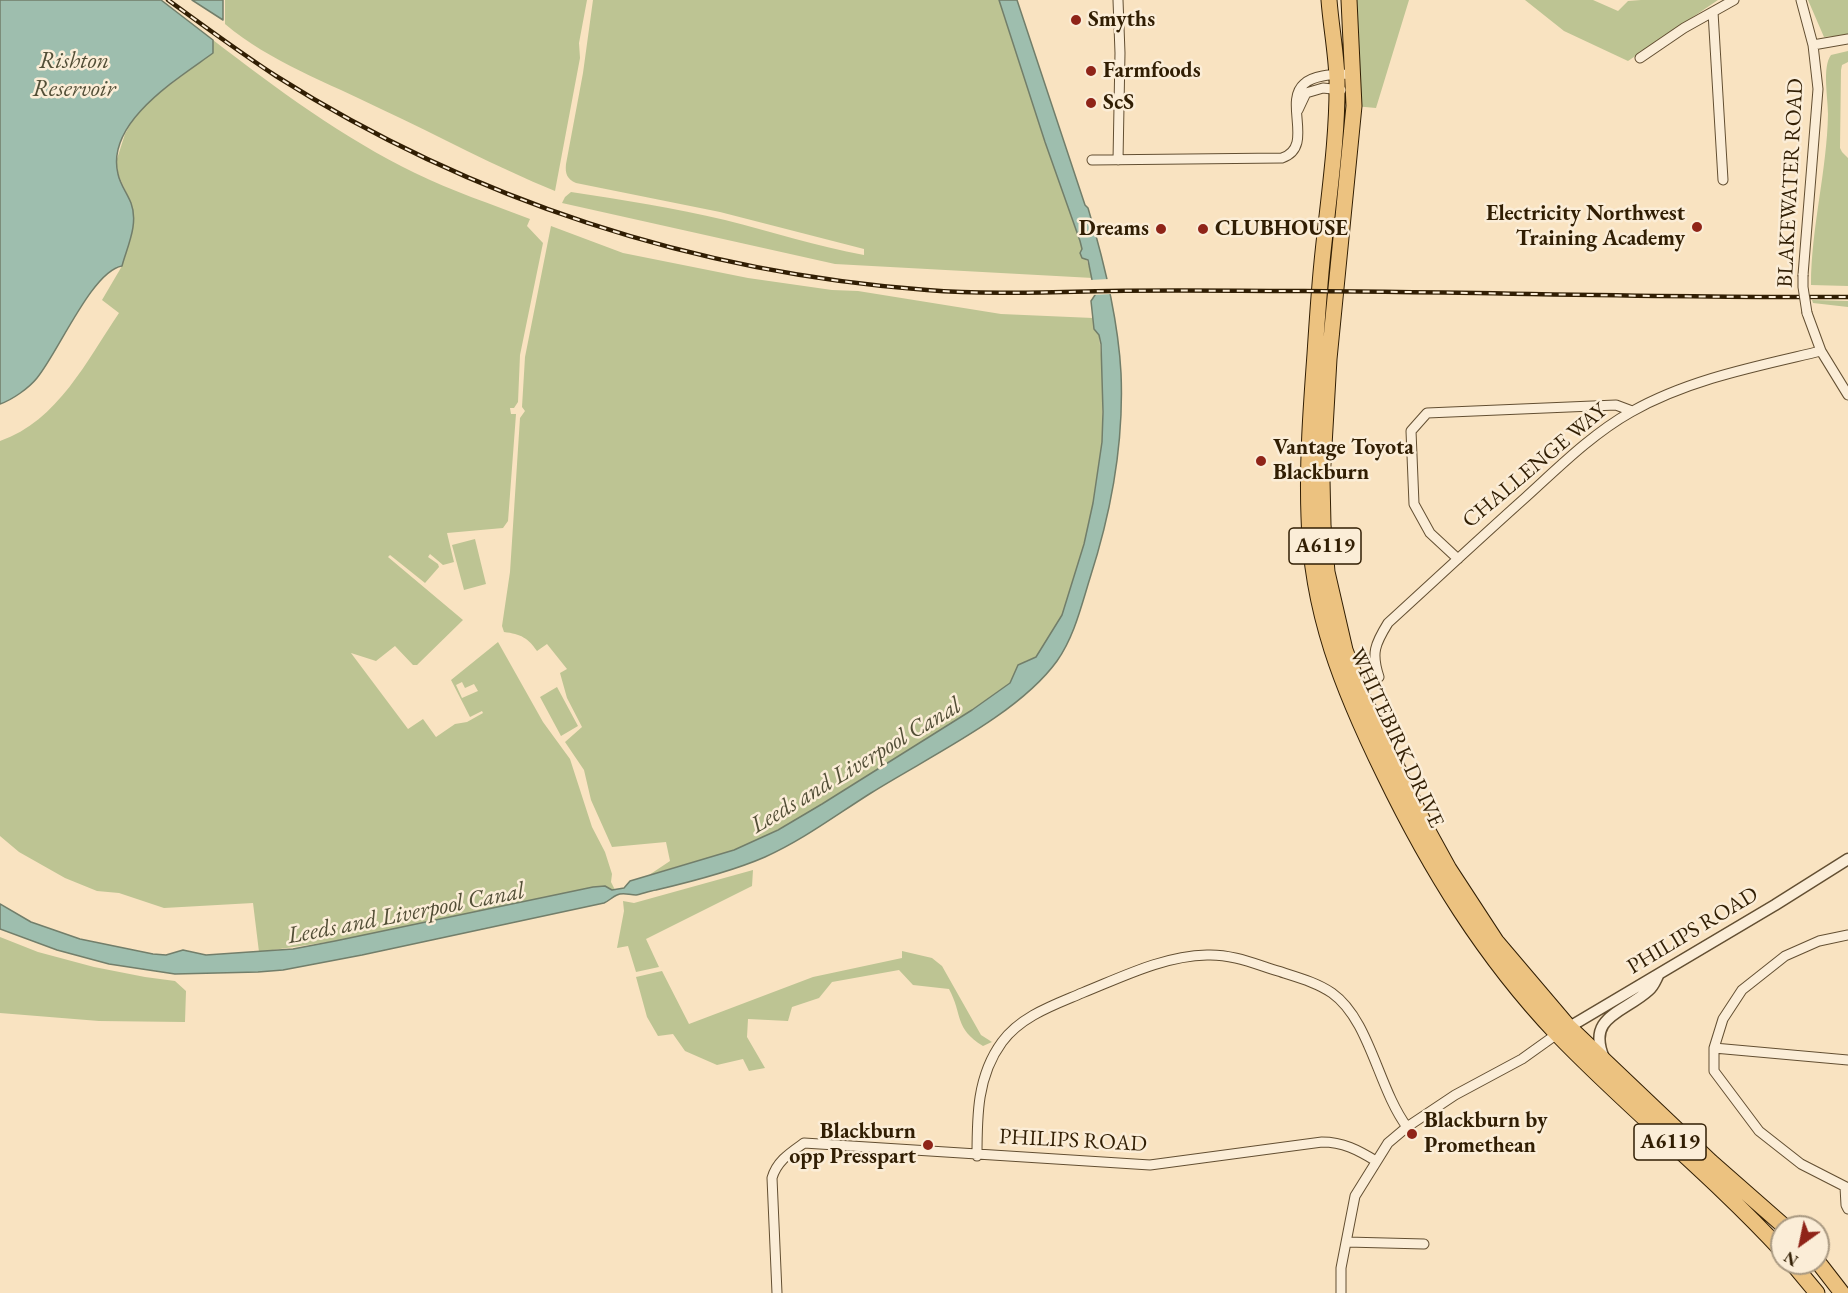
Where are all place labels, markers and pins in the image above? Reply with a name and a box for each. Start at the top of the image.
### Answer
place label: Smyths [1088,7,1155,33]
marker: Smyths [1069,13,1083,27]
place label: Farmfoods [1103,58,1201,84]
marker: Farmfoods [1084,64,1098,78]
place label: ScS [1103,90,1134,116]
marker: ScS [1084,96,1098,110]
place label: Electricity Northwest Training Academy [1486,201,1685,252]
place label: Dreams [1079,216,1149,242]
place label: CLUBHOUSE [1215,216,1348,242]
marker: Electricity Northwest Training Academy [1690,220,1704,234]
marker: Dreams [1154,222,1168,236]
marker: CLUBHOUSE [1196,222,1210,236]
place label: Vantage Toyota Blackburn [1273,435,1414,487]
marker: Vantage Toyota Blackburn [1254,454,1268,468]
place label: Blackburn by Promethean [1424,1108,1548,1160]
place label: Blackburn opp Presspart [789,1119,916,1170]
marker: Blackburn by Promethean [1405,1127,1419,1141]
marker: Blackburn opp Presspart [921,1138,935,1152]

